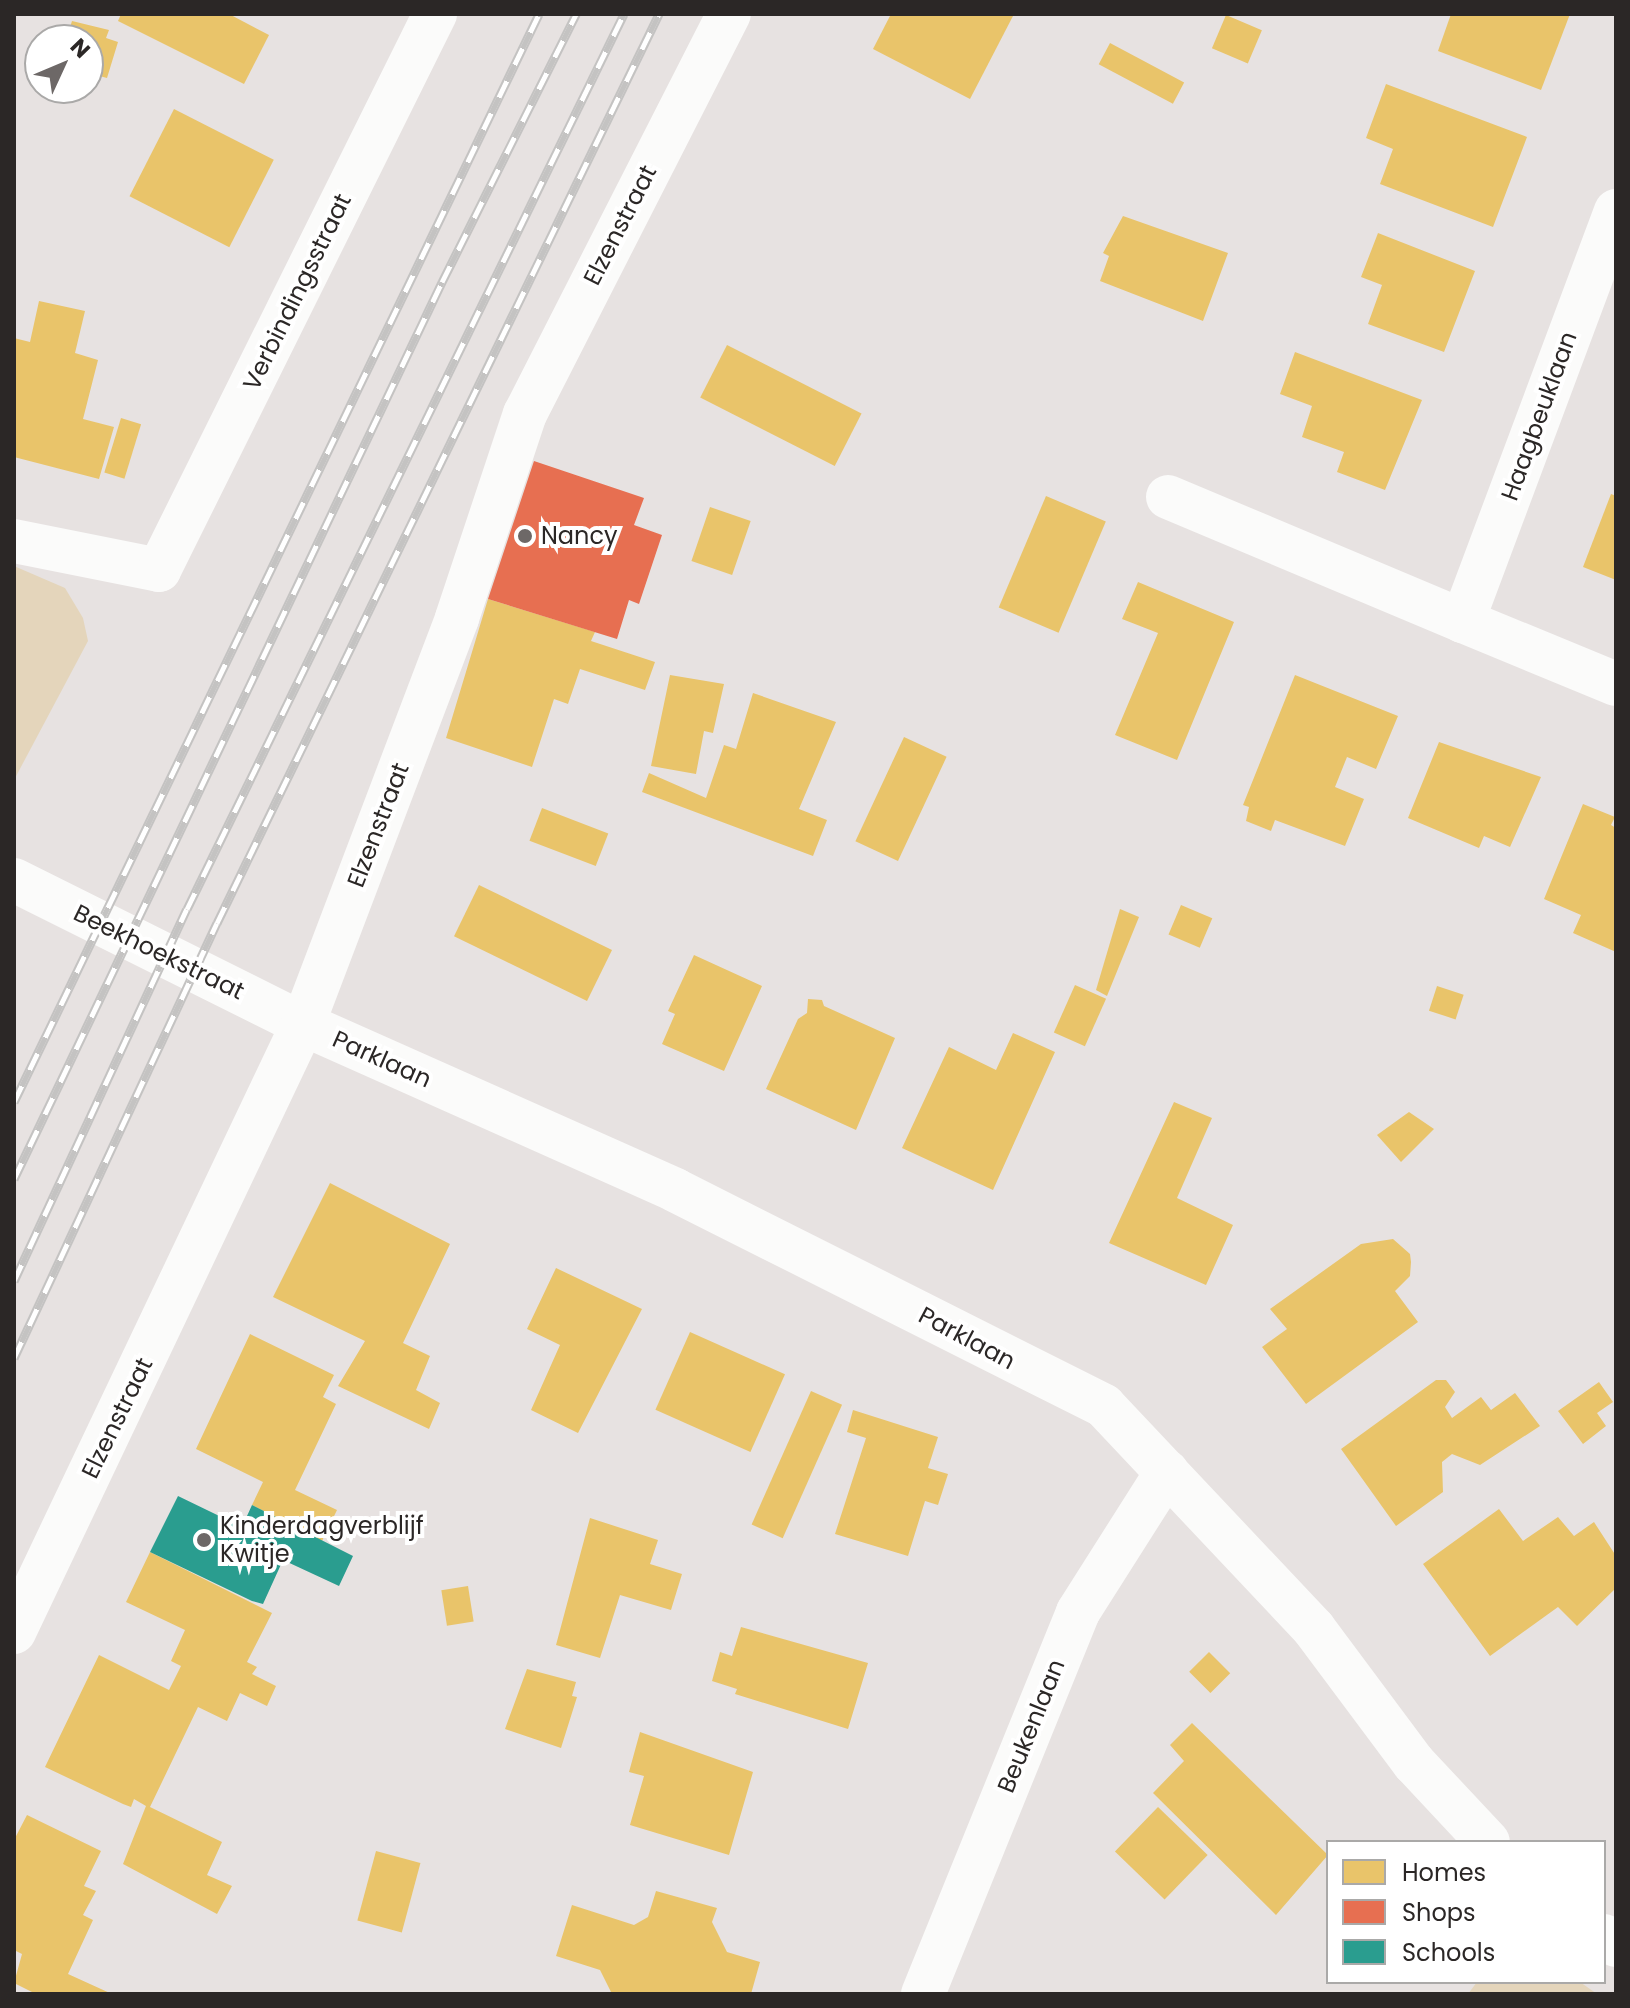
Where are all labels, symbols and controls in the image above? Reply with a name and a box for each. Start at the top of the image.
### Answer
north arrow [24,24,104,104]
text: N [63,32,97,65]
street label: Elzenstraat [577,160,663,290]
street label: Verbindingsstraat [237,189,357,395]
street label: Haagbeuklaan [1495,328,1583,504]
place label: Nancy [541,522,618,550]
marker: Nancy [516,527,534,545]
street label: Elzenstraat [341,759,415,891]
street label: Beekhoekstraat [69,898,249,1006]
street label: Parklaan [328,1024,436,1094]
street label: Parklaan [914,1301,1020,1375]
street label: Elzenstraat [75,1353,159,1483]
place label: Kinderdagverblijf Kwitje [220,1512,424,1568]
marker: Kinderdagverblijf Kwitje [195,1531,213,1549]
street label: Beukenlaan [991,1655,1071,1797]
legend [1326,1840,1606,1984]
text: Homes [1402,1856,1486,1889]
text: Shops [1402,1896,1476,1929]
text: Schools [1402,1936,1495,1969]

